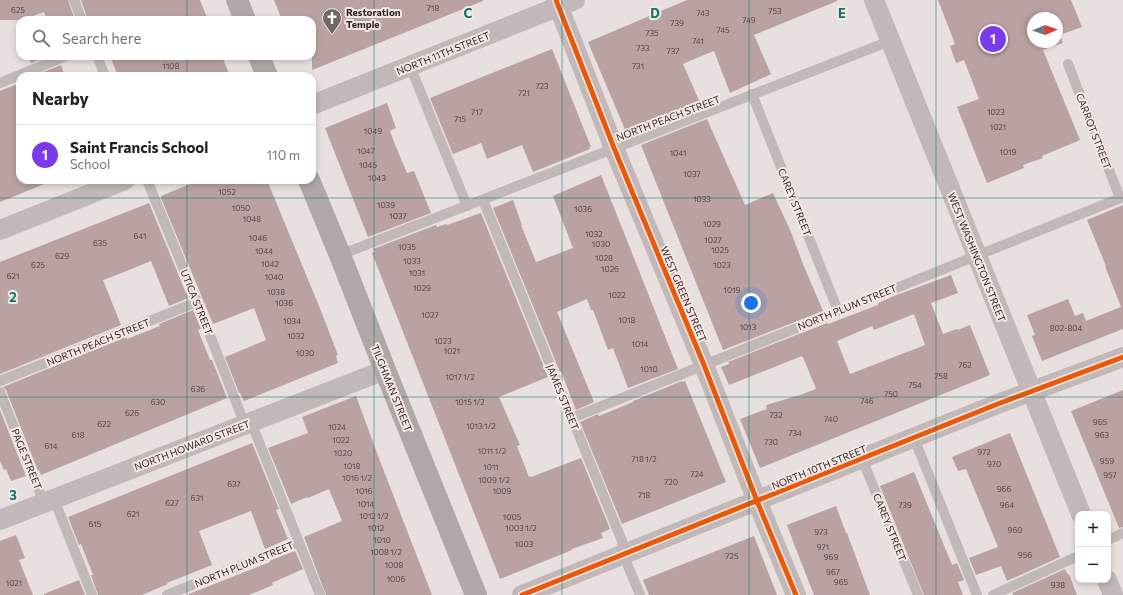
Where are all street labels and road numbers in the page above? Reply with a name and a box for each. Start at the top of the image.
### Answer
street label: NORTH 11TH STREET [395,29,492,77]
street label: CARROT STREET [1074,91,1114,171]
street label: NORTH PEACH STREET [614,92,722,143]
street label: CAREY STREET [776,166,814,238]
street label: WEST WASHINGTON STREET [946,191,1009,324]
street label: WEST GREEN STREET [658,244,710,344]
street label: UTICA STREET [178,268,216,337]
street label: NORTH PLUM STREET [796,281,899,332]
street label: NORTH PEACH STREET [45,316,152,368]
street label: TILGHMAN STREET [369,343,415,434]
street label: JAMES STREET [544,362,582,432]
street label: NORTH HOWARD STREET [132,417,252,473]
street label: PAGE STREET [9,427,45,492]
street label: NORTH 10TH STREET [770,442,869,492]
street label: CAREY STREET [871,491,909,563]
street label: NORTH PLUM STREET [193,538,296,589]

